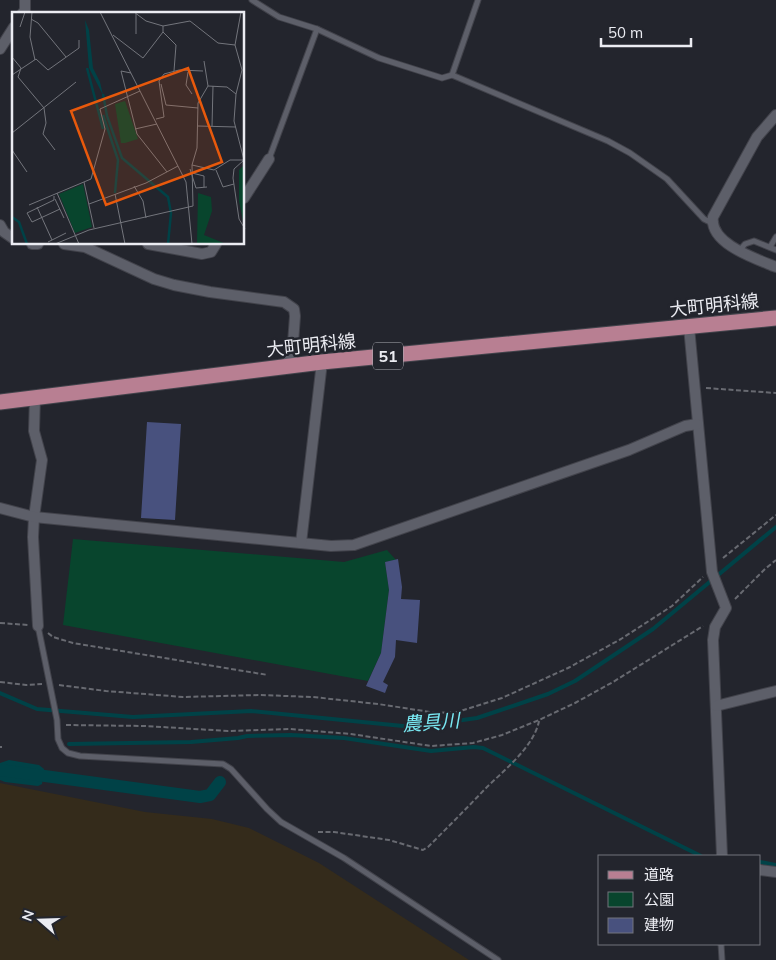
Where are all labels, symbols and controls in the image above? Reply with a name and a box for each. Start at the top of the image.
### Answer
inset map [12,12,245,245]
scale bar [601,15,691,47]
text: 50 m [608,23,643,42]
street label: 大町明科線 [668,289,760,321]
street label: 大町明科線 [265,329,357,361]
road number: 51 [373,342,403,370]
water label: 農具川 [402,708,462,736]
legend [598,855,761,945]
text: 道路 [644,865,674,884]
text: 公園 [644,890,674,909]
north arrow [15,895,65,945]
text: N [18,908,38,924]
text: 建物 [644,915,674,934]

